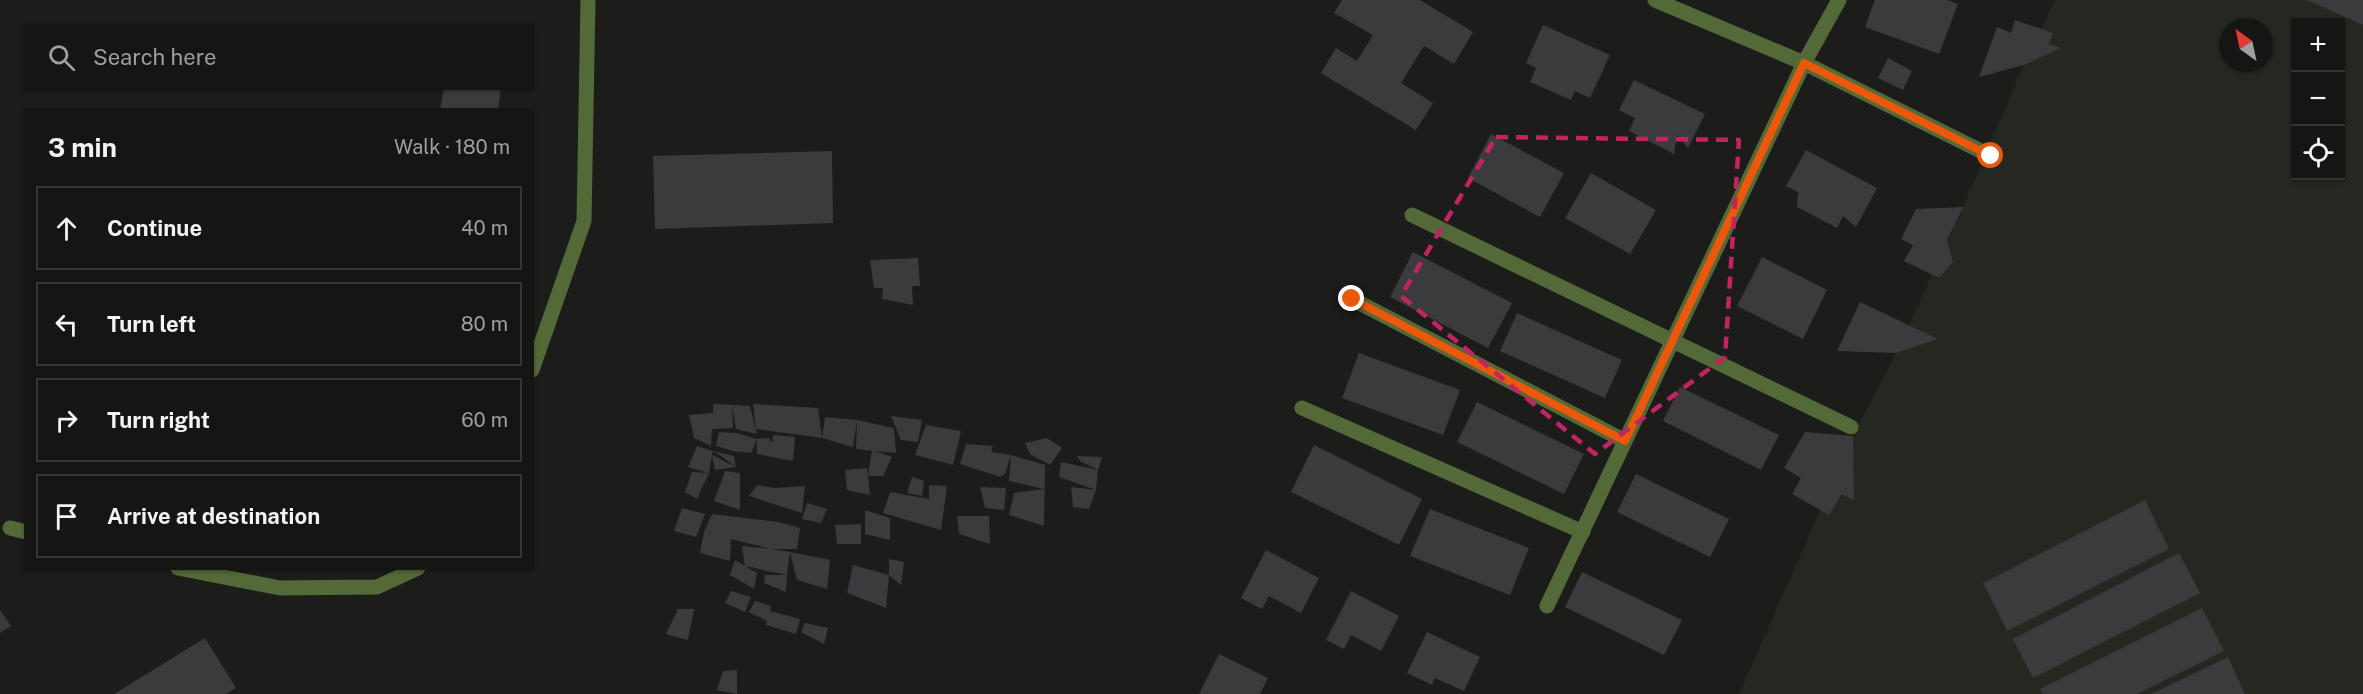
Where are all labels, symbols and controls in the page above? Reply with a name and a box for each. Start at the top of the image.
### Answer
north arrow [2219,18,2273,72]
map controls [2291,18,2345,180]
button: + [2291,18,2345,72]
search box [24,24,534,90]
icon: search [45,41,78,74]
text: Search here [93,44,217,70]
button: − [2291,72,2345,126]
button: locate [2291,126,2345,180]
text: 3 min [48,132,117,163]
text: Walk · 180 m [394,135,510,159]
route start [1977,142,2003,168]
icon: ahead [50,212,83,245]
text: Continue [107,215,202,241]
text: 40 m [461,216,508,240]
route end [1338,285,1364,311]
icon: left [50,308,83,341]
text: Turn left [107,311,196,337]
text: 80 m [461,312,508,336]
icon: right [50,404,83,437]
text: Turn right [107,407,210,433]
text: 60 m [461,408,508,432]
icon: arrive [50,500,83,533]
text: Arrive at destination [107,503,320,529]

